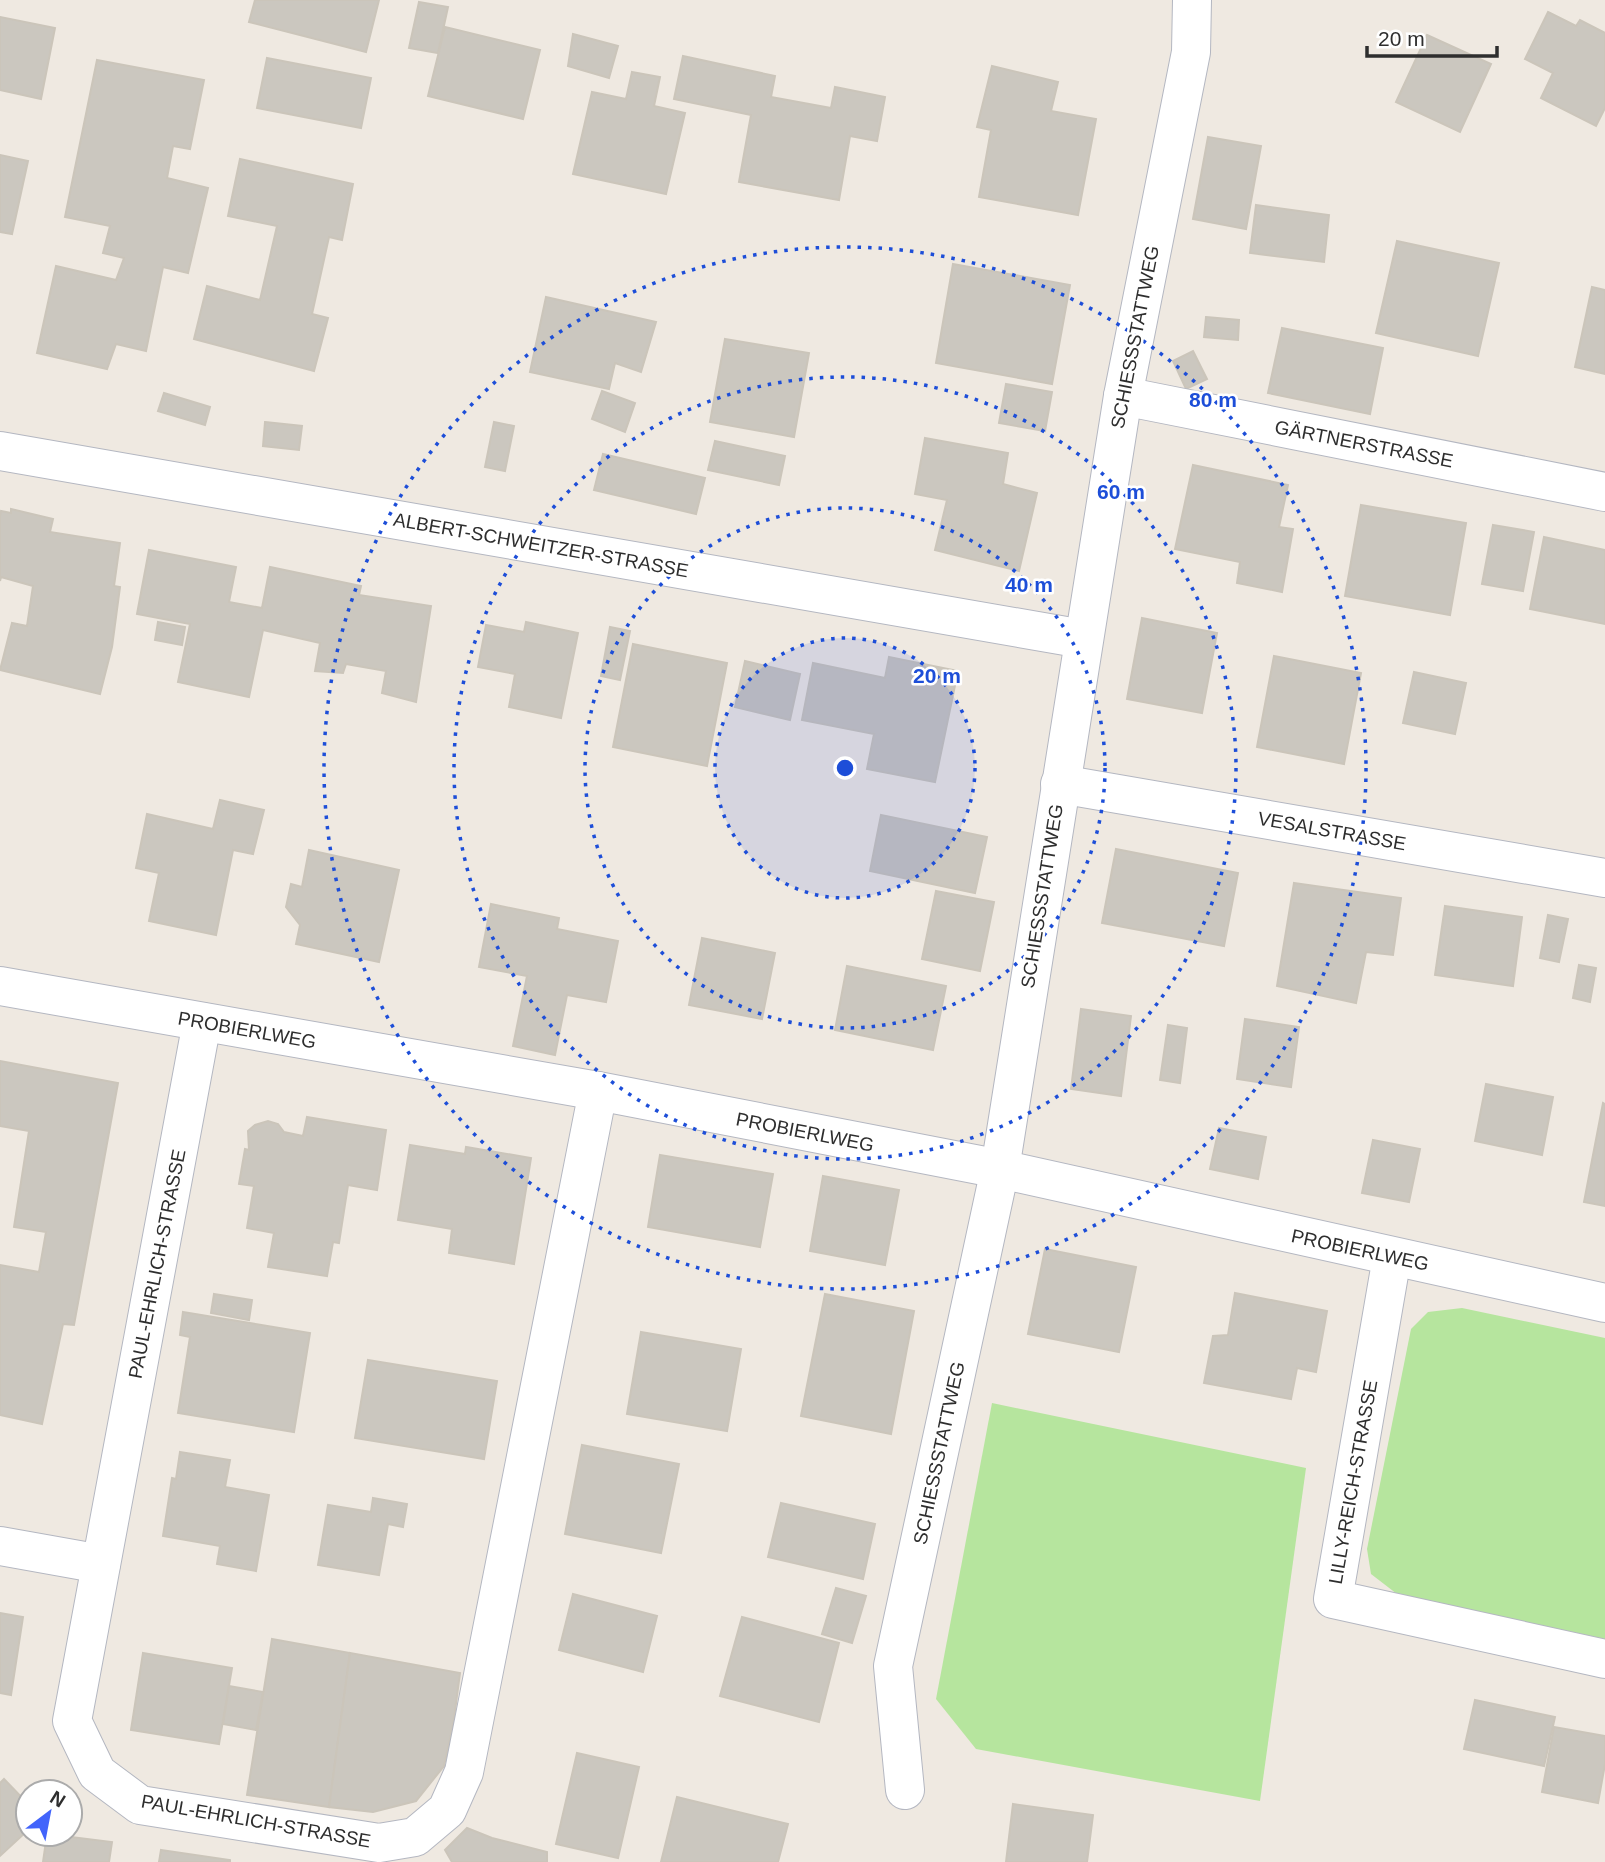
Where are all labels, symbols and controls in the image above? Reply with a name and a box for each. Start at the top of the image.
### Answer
scale bar [1367,14,1496,58]
text: 20 m [1378,27,1425,50]
street label: SCHIESSSTATTWEG [1107,244,1163,430]
text: 80 m [1189,388,1237,411]
street label: GÄRTNERSTRASSE [1273,416,1455,472]
text: 60 m [1097,480,1145,503]
street label: ALBERT-SCHWEITZER-STRASSE [392,509,690,581]
text: 40 m [1005,573,1053,596]
text: 20 m [913,664,961,687]
centre of rings [833,756,857,780]
street label: SCHIESSSTATTWEG [1017,802,1067,990]
street label: VESALSTRASSE [1256,808,1408,854]
street label: PROBIERLWEG [176,1007,318,1053]
street label: PROBIERLWEG [734,1108,876,1156]
street label: PAUL-EHRLICH-STRASSE [124,1148,190,1380]
street label: PROBIERLWEG [1289,1225,1431,1275]
street label: SCHIESSSTATTWEG [909,1360,969,1546]
street label: LILLY-REICH-STRASSE [1325,1378,1381,1586]
north arrow [14,1778,84,1848]
text: N [46,1786,69,1812]
street label: PAUL-EHRLICH-STRASSE [139,1790,373,1852]

